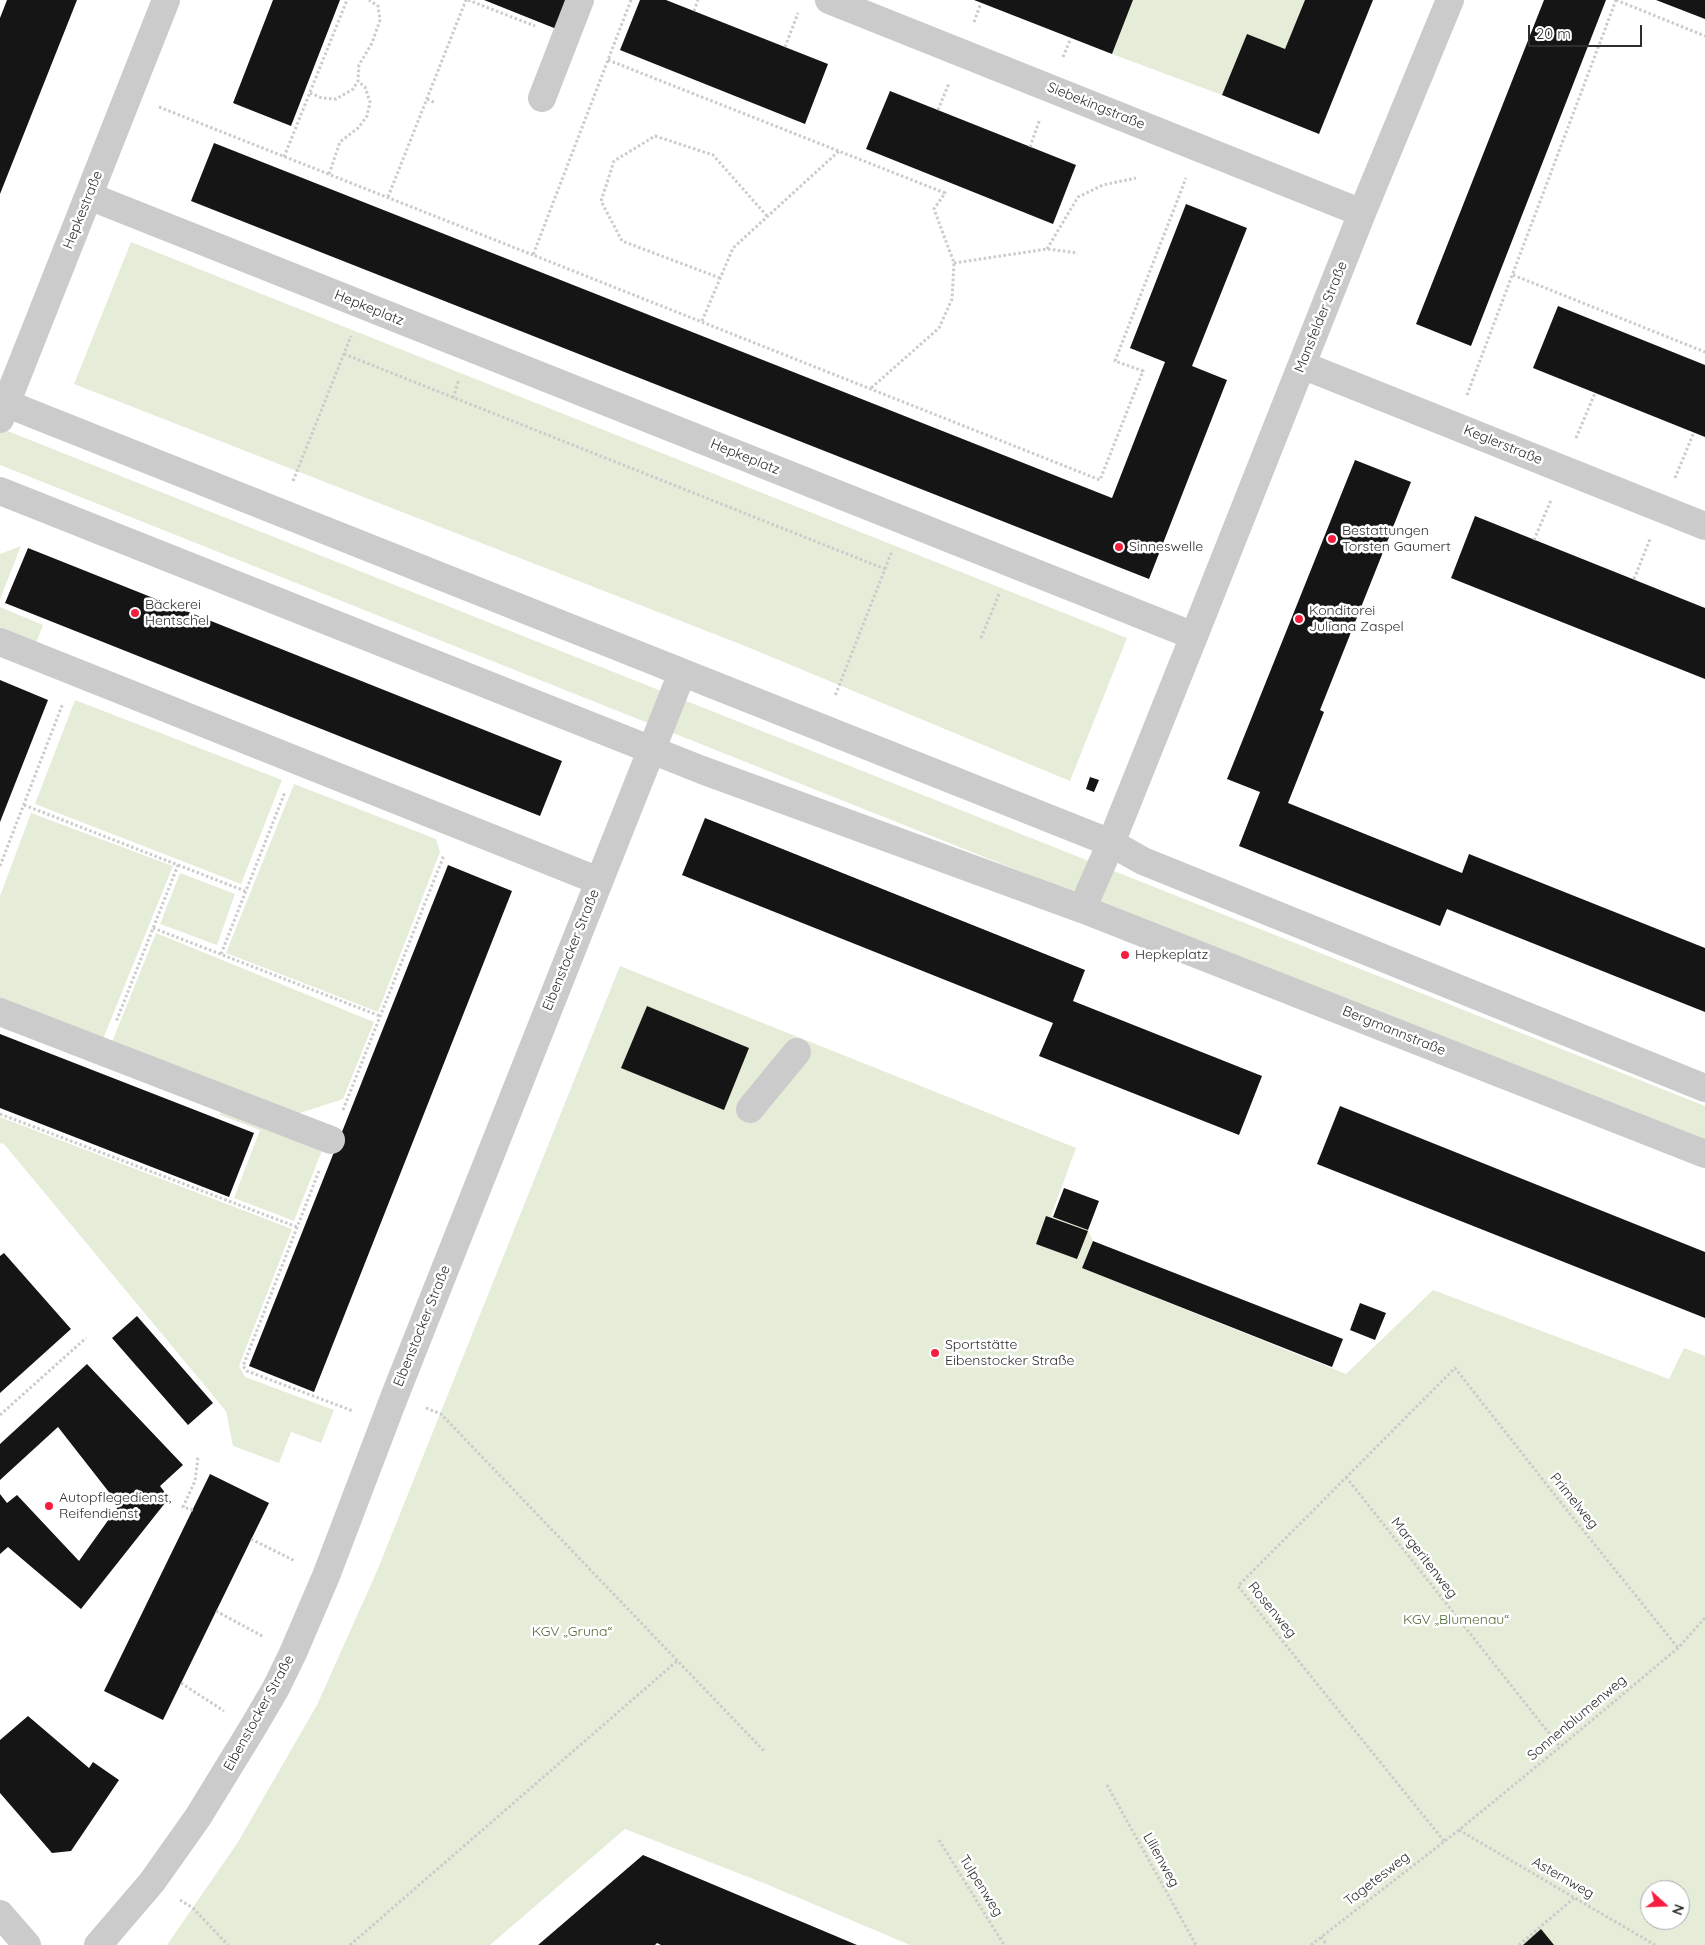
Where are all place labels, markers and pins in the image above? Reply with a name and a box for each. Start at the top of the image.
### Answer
place label: Bestattungen Torsten Gaumert [1342,523,1451,556]
marker: Bestattungen Torsten Gaumert [1326,533,1338,545]
place label: Sinneswelle [1129,539,1203,555]
marker: Sinneswelle [1113,541,1125,553]
place label: Bäckerei Hentschel [145,597,209,630]
place label: Konditorei Juliana Zaspel [1309,603,1404,636]
marker: Bäckerei Hentschel [129,607,141,619]
marker: Konditorei Juliana Zaspel [1293,613,1305,625]
place label: Hepkeplatz [1135,947,1208,963]
marker: Hepkeplatz [1119,949,1131,961]
place label: Sportstätte Eibenstocker Straße [945,1337,1074,1370]
marker: Sportstätte Eibenstocker Straße [929,1347,941,1359]
place label: Autopflegedienst, Reifendienst [59,1490,171,1522]
marker: Autopflegedienst, Reifendienst [43,1500,55,1512]

